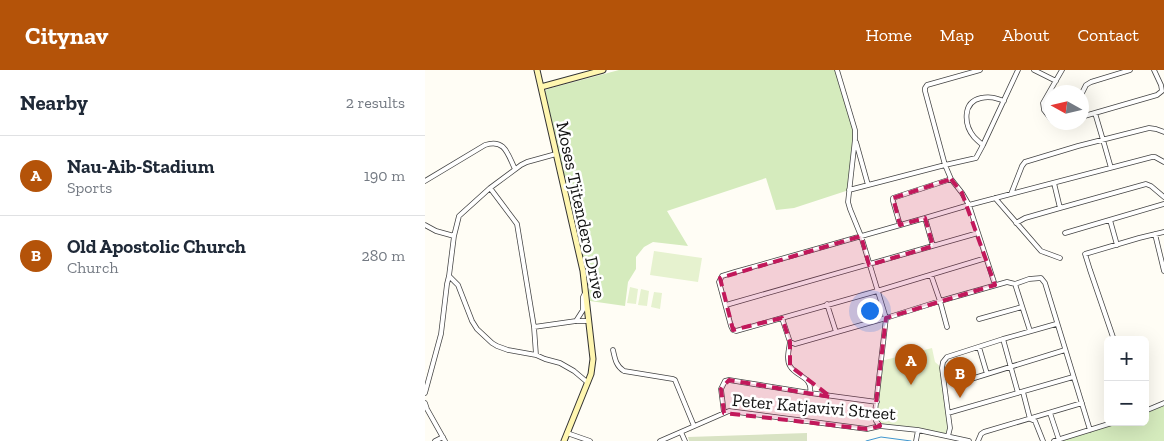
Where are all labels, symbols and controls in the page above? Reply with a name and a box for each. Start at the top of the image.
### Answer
text: Citynav [25,21,108,50]
text: Home [865,24,912,46]
text: Map [940,24,974,46]
text: About [1002,24,1049,46]
text: Contact [1077,24,1139,46]
north arrow [1044,85,1089,130]
text: Nearby [20,90,88,115]
text: 2 results [346,93,405,112]
street label: Moses Tjitendero Drive [551,119,611,301]
text: Nau-Aib-Stadium [67,155,214,178]
text: A [31,166,42,185]
text: 190 m [364,166,405,185]
text: Sports [67,178,112,197]
text: Old Apostolic Church [67,235,246,258]
text: B [31,246,41,265]
text: 280 m [361,246,405,265]
text: Church [67,258,118,277]
your location [857,298,883,324]
map controls [1104,336,1149,426]
button: + [1104,336,1149,381]
pin: A [895,344,927,385]
pin: B [944,357,976,398]
button: − [1104,381,1149,426]
street label: Peter Katjavivi Street [731,389,897,425]

